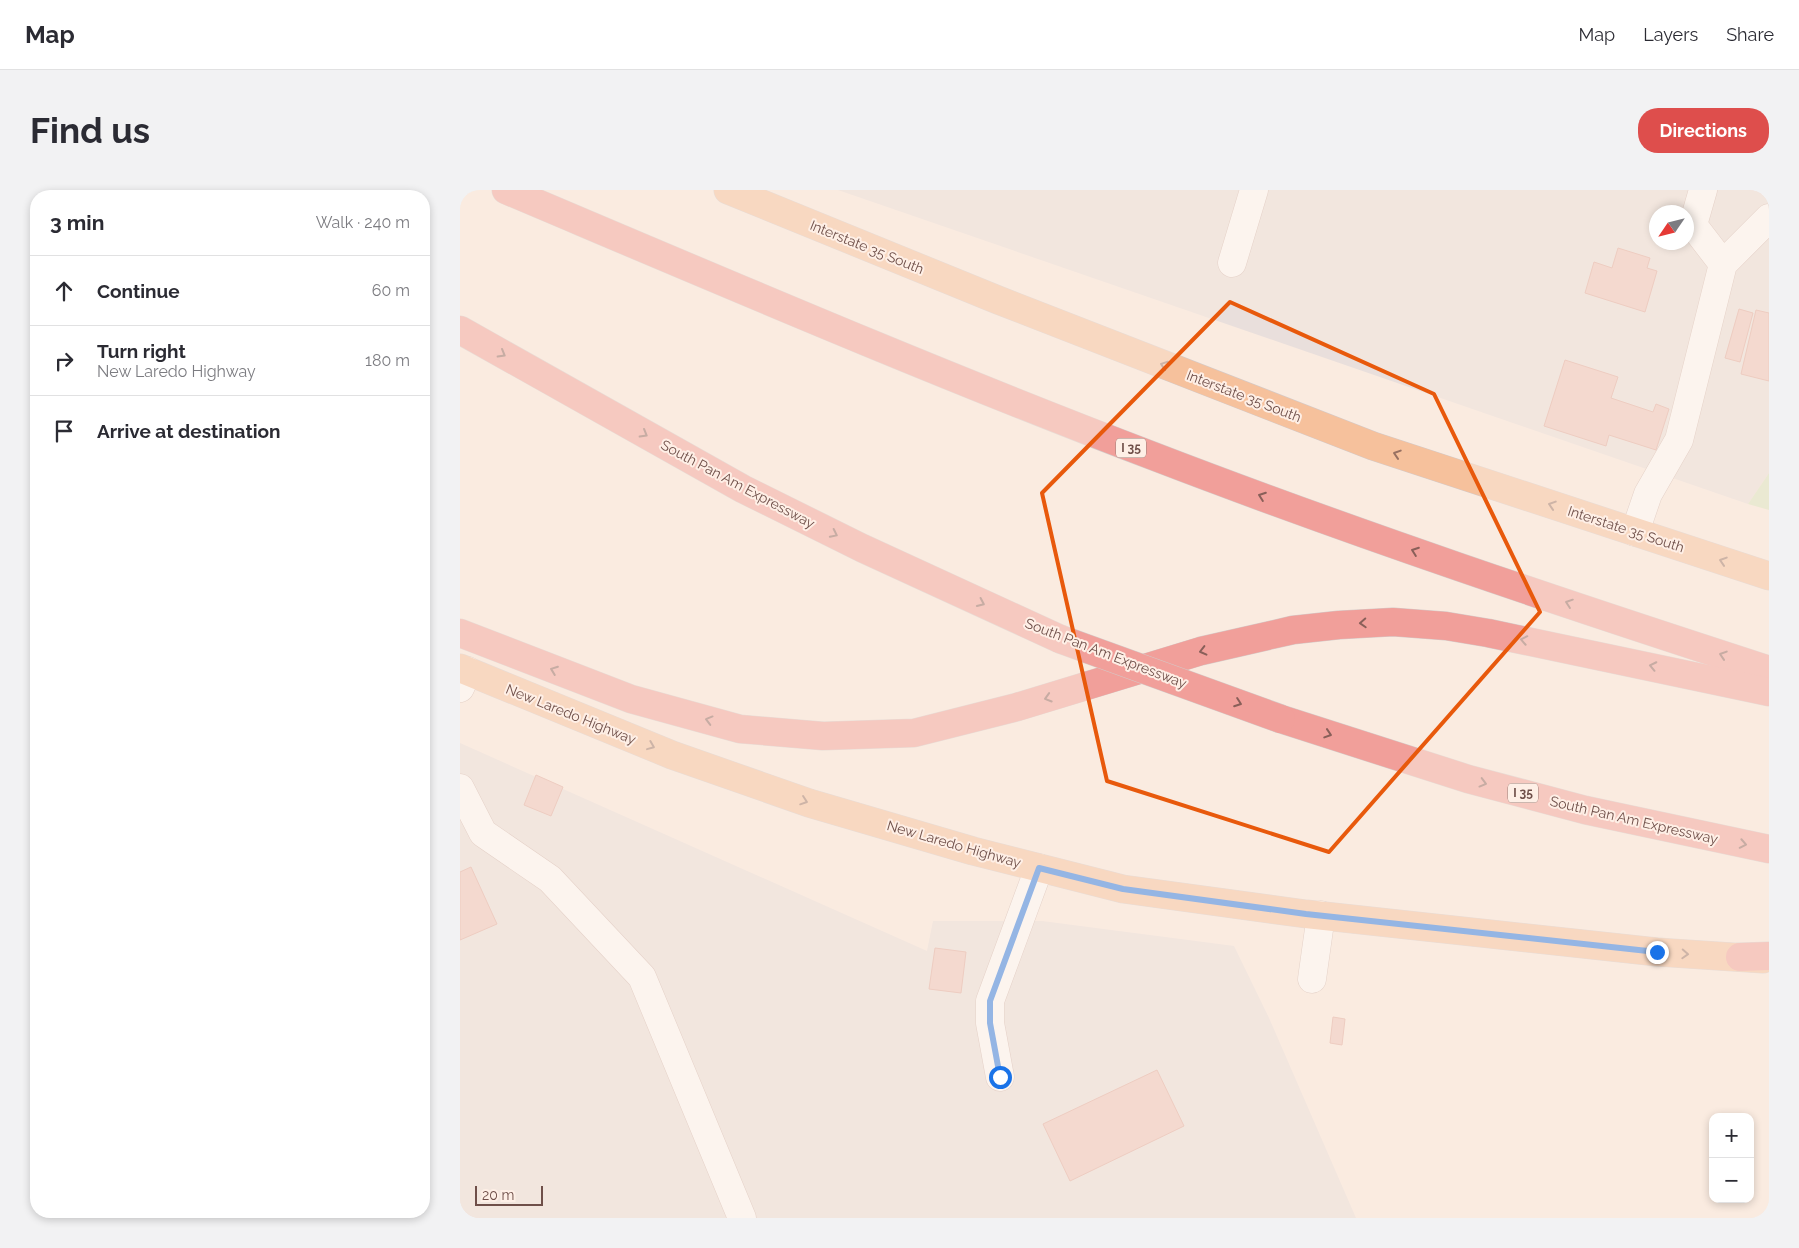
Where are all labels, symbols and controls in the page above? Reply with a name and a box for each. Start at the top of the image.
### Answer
text: Map [25,20,75,49]
text: Map [1579,24,1615,45]
text: Layers [1643,24,1698,45]
text: Share [1726,24,1774,45]
button: Directions [1638,108,1769,153]
text: Find us [30,110,150,151]
north arrow [1649,205,1694,250]
text: 3 min [50,210,104,235]
text: Walk · 240 m [316,213,410,232]
street label: Interstate 35 South [808,217,926,277]
icon: ahead [50,277,78,305]
text: Continue [97,280,180,302]
text: 60 m [372,281,410,300]
text: Turn right [97,340,186,362]
icon: right [50,347,78,375]
one-way arrow [497,348,506,358]
text: 180 m [365,351,410,370]
one-way arrow [1160,360,1169,371]
text: New Laredo Highway [97,362,256,381]
street label: Interstate 35 South [1184,367,1304,425]
icon: arrive [50,417,78,445]
text: Arrive at destination [97,420,281,442]
one-way arrow [638,428,647,438]
street label: South Pan Am Expressway [658,437,818,532]
road number: I 35 [1116,438,1146,458]
one-way arrow [1393,450,1402,460]
one-way arrow [1258,492,1267,502]
one-way arrow [1548,500,1556,510]
street label: Interstate 35 South [1566,503,1686,555]
one-way arrow [829,528,838,538]
one-way arrow [1411,547,1419,557]
one-way arrow [1719,556,1727,566]
one-way arrow [976,596,985,607]
one-way arrow [1565,599,1573,609]
street label: South Pan Am Expressway [1023,615,1189,691]
one-way arrow [1359,618,1367,629]
one-way arrow [1520,635,1528,646]
one-way arrow [1199,645,1208,656]
one-way arrow [1719,650,1727,660]
one-way arrow [1649,661,1658,672]
one-way arrow [551,666,559,676]
street label: New Laredo Highway [504,681,639,748]
one-way arrow [1044,692,1052,702]
one-way arrow [1233,697,1241,707]
one-way arrow [705,716,713,726]
one-way arrow [1323,728,1331,738]
one-way arrow [646,741,654,751]
one-way arrow [1478,777,1487,788]
road number: I 35 [1508,784,1538,802]
street label: South Pan Am Expressway [1549,793,1720,847]
one-way arrow [799,795,807,805]
street label: New Laredo Highway [885,817,1023,871]
one-way arrow [1738,838,1747,849]
route end [1646,941,1669,964]
one-way arrow [1682,948,1690,959]
route start [989,1066,1012,1089]
map controls [1709,1113,1754,1203]
button: + [1709,1113,1754,1158]
button: − [1709,1158,1754,1203]
scale bar [475,1183,542,1206]
text: 20 m [482,1187,514,1203]

